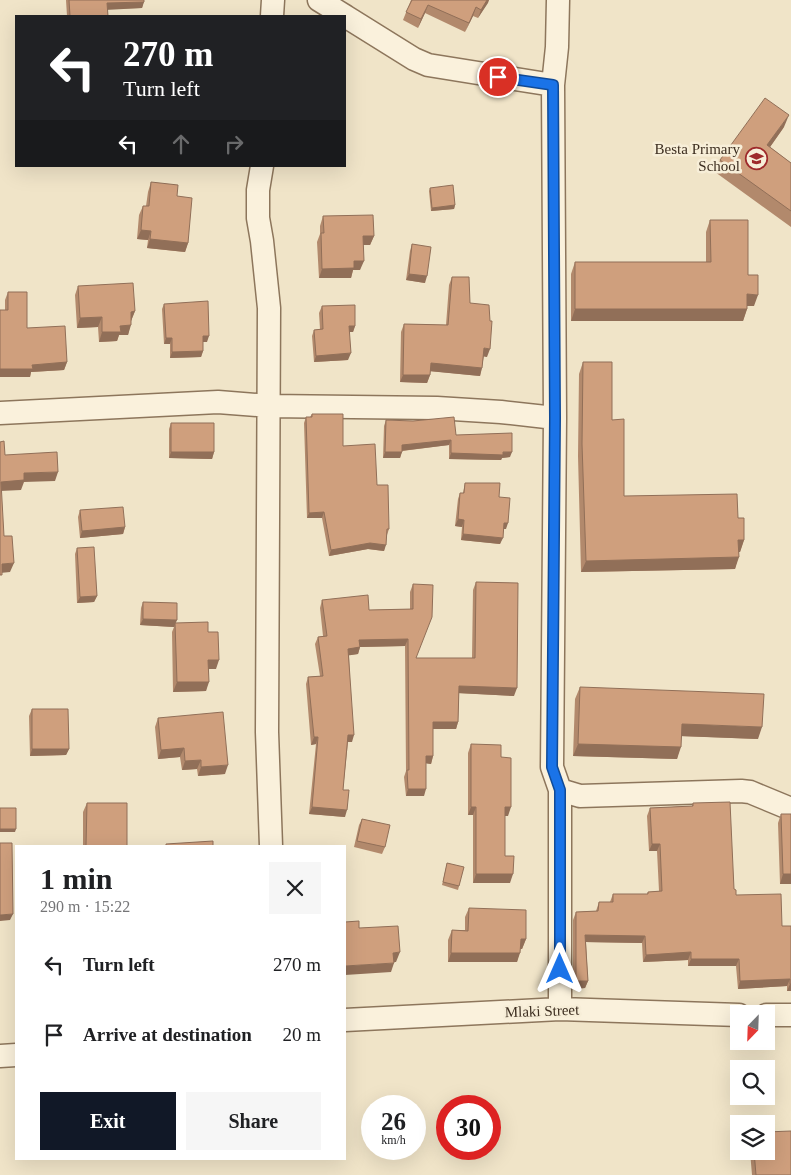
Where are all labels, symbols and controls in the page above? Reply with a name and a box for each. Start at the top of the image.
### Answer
icon: left [40,35,105,100]
text: 270 m [123,35,213,74]
pin [477,56,519,98]
icon: arrive [484,63,512,91]
text: Turn left [123,76,200,101]
icon: left [114,130,142,158]
icon: ahead [167,130,195,158]
icon: right [220,130,248,158]
place label: Besta Primary School [655,141,740,174]
school or university icon: Besta Primary School [744,146,768,170]
text: 1 min [40,862,113,895]
button: close [269,862,321,914]
text: 290 m · 15:22 [40,898,130,915]
position arrow [533,942,585,994]
icon: left [40,951,68,979]
text: Turn left [83,954,155,975]
text: 270 m [273,954,321,975]
street label: Mlaki Street [504,1002,580,1020]
north arrow [730,1005,775,1050]
map controls [730,1005,775,1160]
icon: arrive [40,1021,68,1049]
text: Arrive at destination [83,1024,252,1045]
text: 20 m [282,1024,321,1045]
button: search [730,1060,775,1105]
button: Exit [40,1092,176,1150]
button: Share [186,1092,321,1150]
speed limit sign: 30 [436,1095,501,1160]
text: 26 [381,1108,406,1135]
button: layers [730,1115,775,1160]
text: km/h [381,1133,406,1147]

